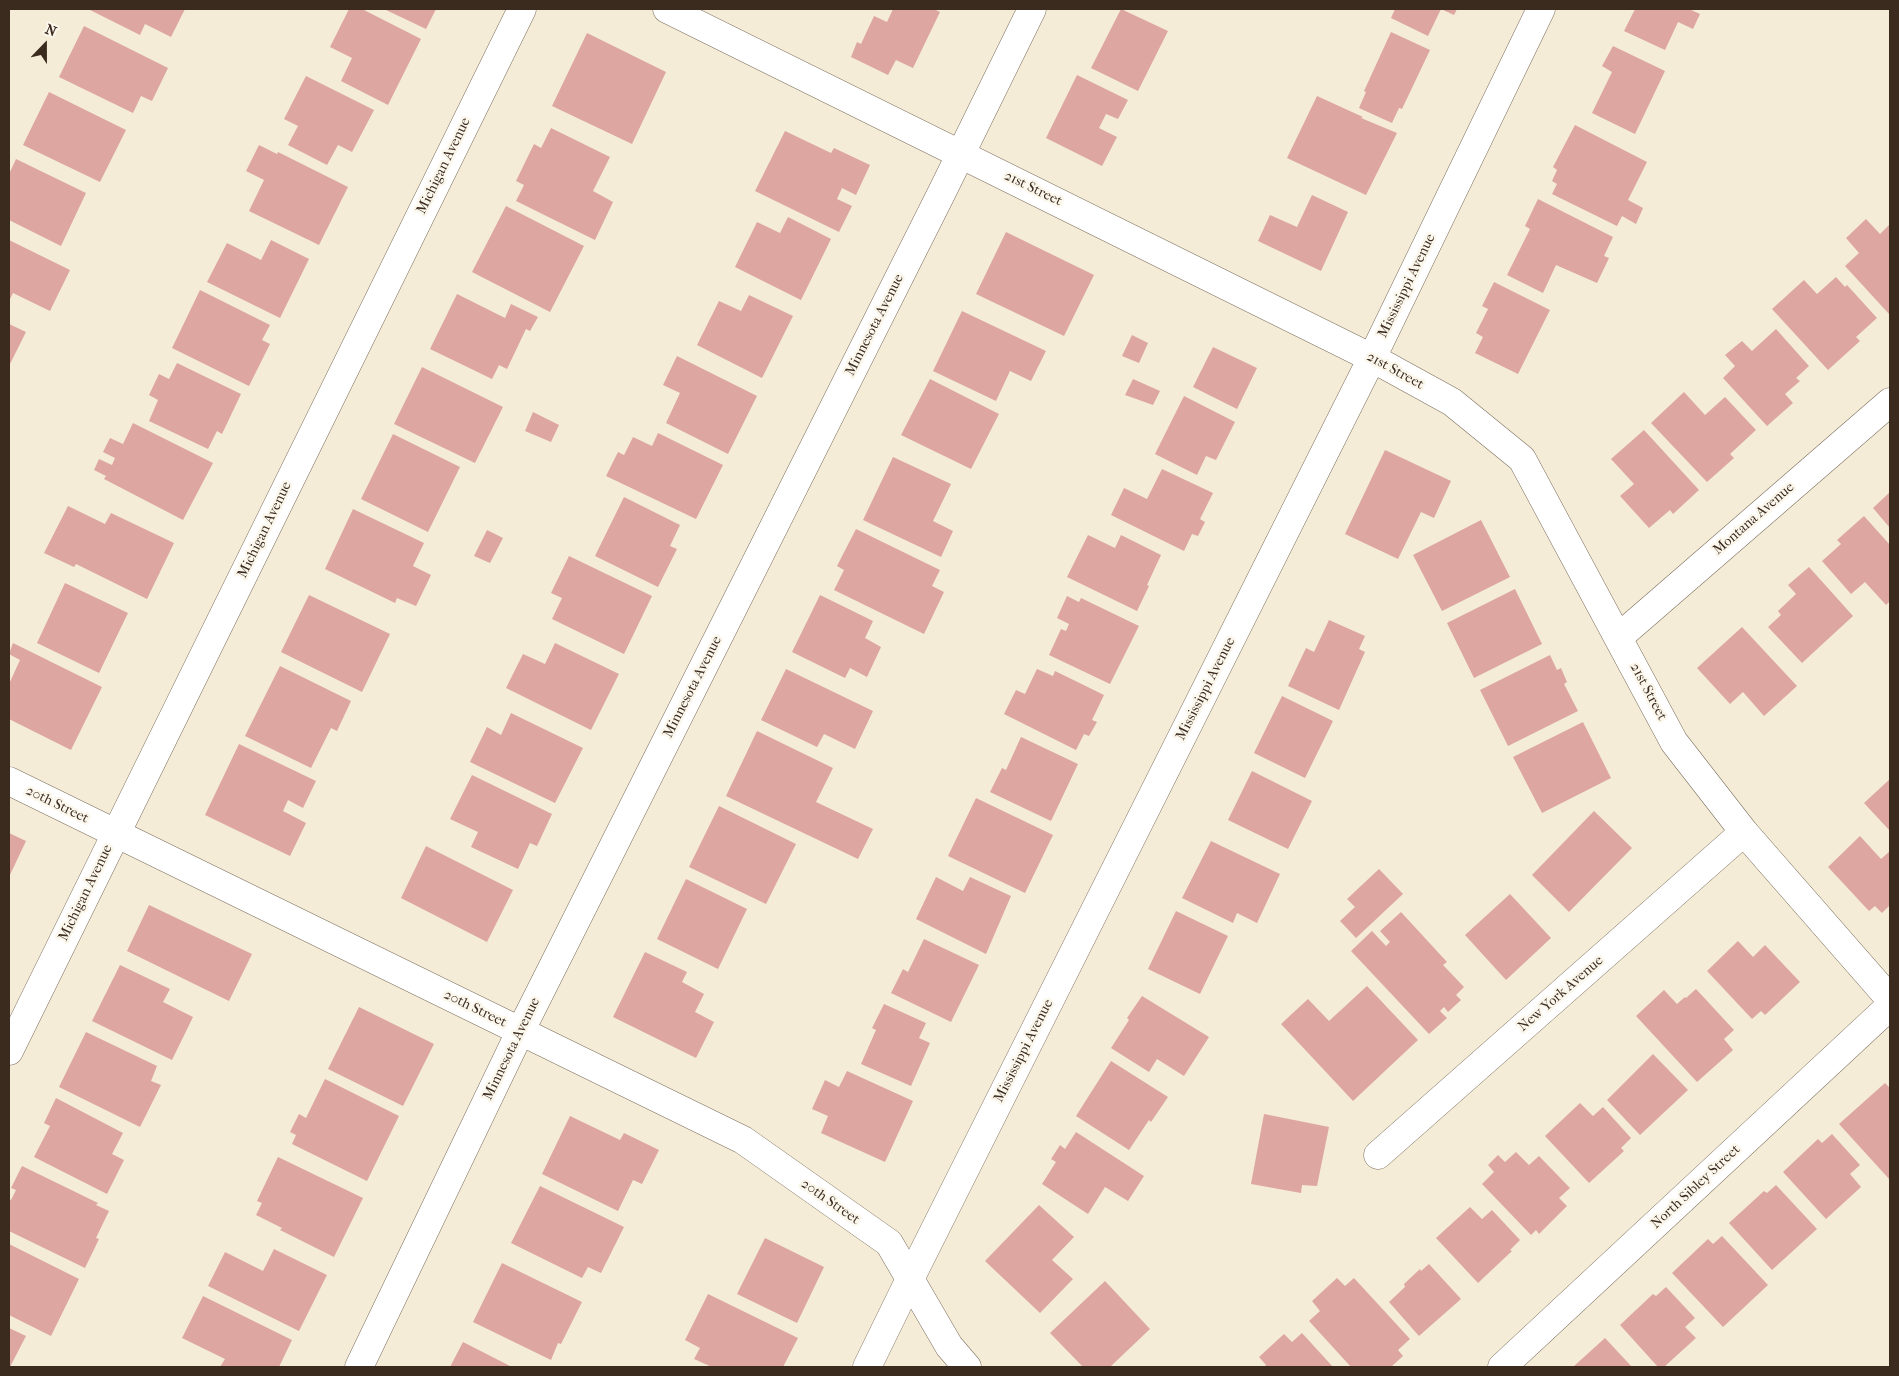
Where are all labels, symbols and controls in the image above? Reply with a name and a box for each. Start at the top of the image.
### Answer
north arrow [20,20,70,70]
text: N [43,21,59,40]
street label: Michigan Avenue [413,115,475,217]
street label: 21st Street [1001,168,1065,210]
street label: Mississippi Avenue [1375,231,1439,341]
street label: Minnesota Avenue [842,271,908,379]
street label: 21st Street [1364,349,1426,393]
street label: Michigan Avenue [234,479,296,581]
street label: Montana Avenue [1710,479,1798,559]
street label: Minnesota Avenue [660,633,726,741]
street label: Mississippi Avenue [1173,635,1239,743]
street label: 21st Street [1626,661,1670,723]
street label: 20th Street [23,783,91,827]
street label: Michigan Avenue [55,842,117,944]
street label: New York Avenue [1515,953,1607,1035]
street label: 20th Street [441,987,509,1031]
street label: Minnesota Avenue [480,995,544,1103]
street label: Mississippi Avenue [991,997,1057,1105]
street label: North Sibley Street [1648,1141,1744,1233]
street label: 20th Street [797,1176,863,1228]

